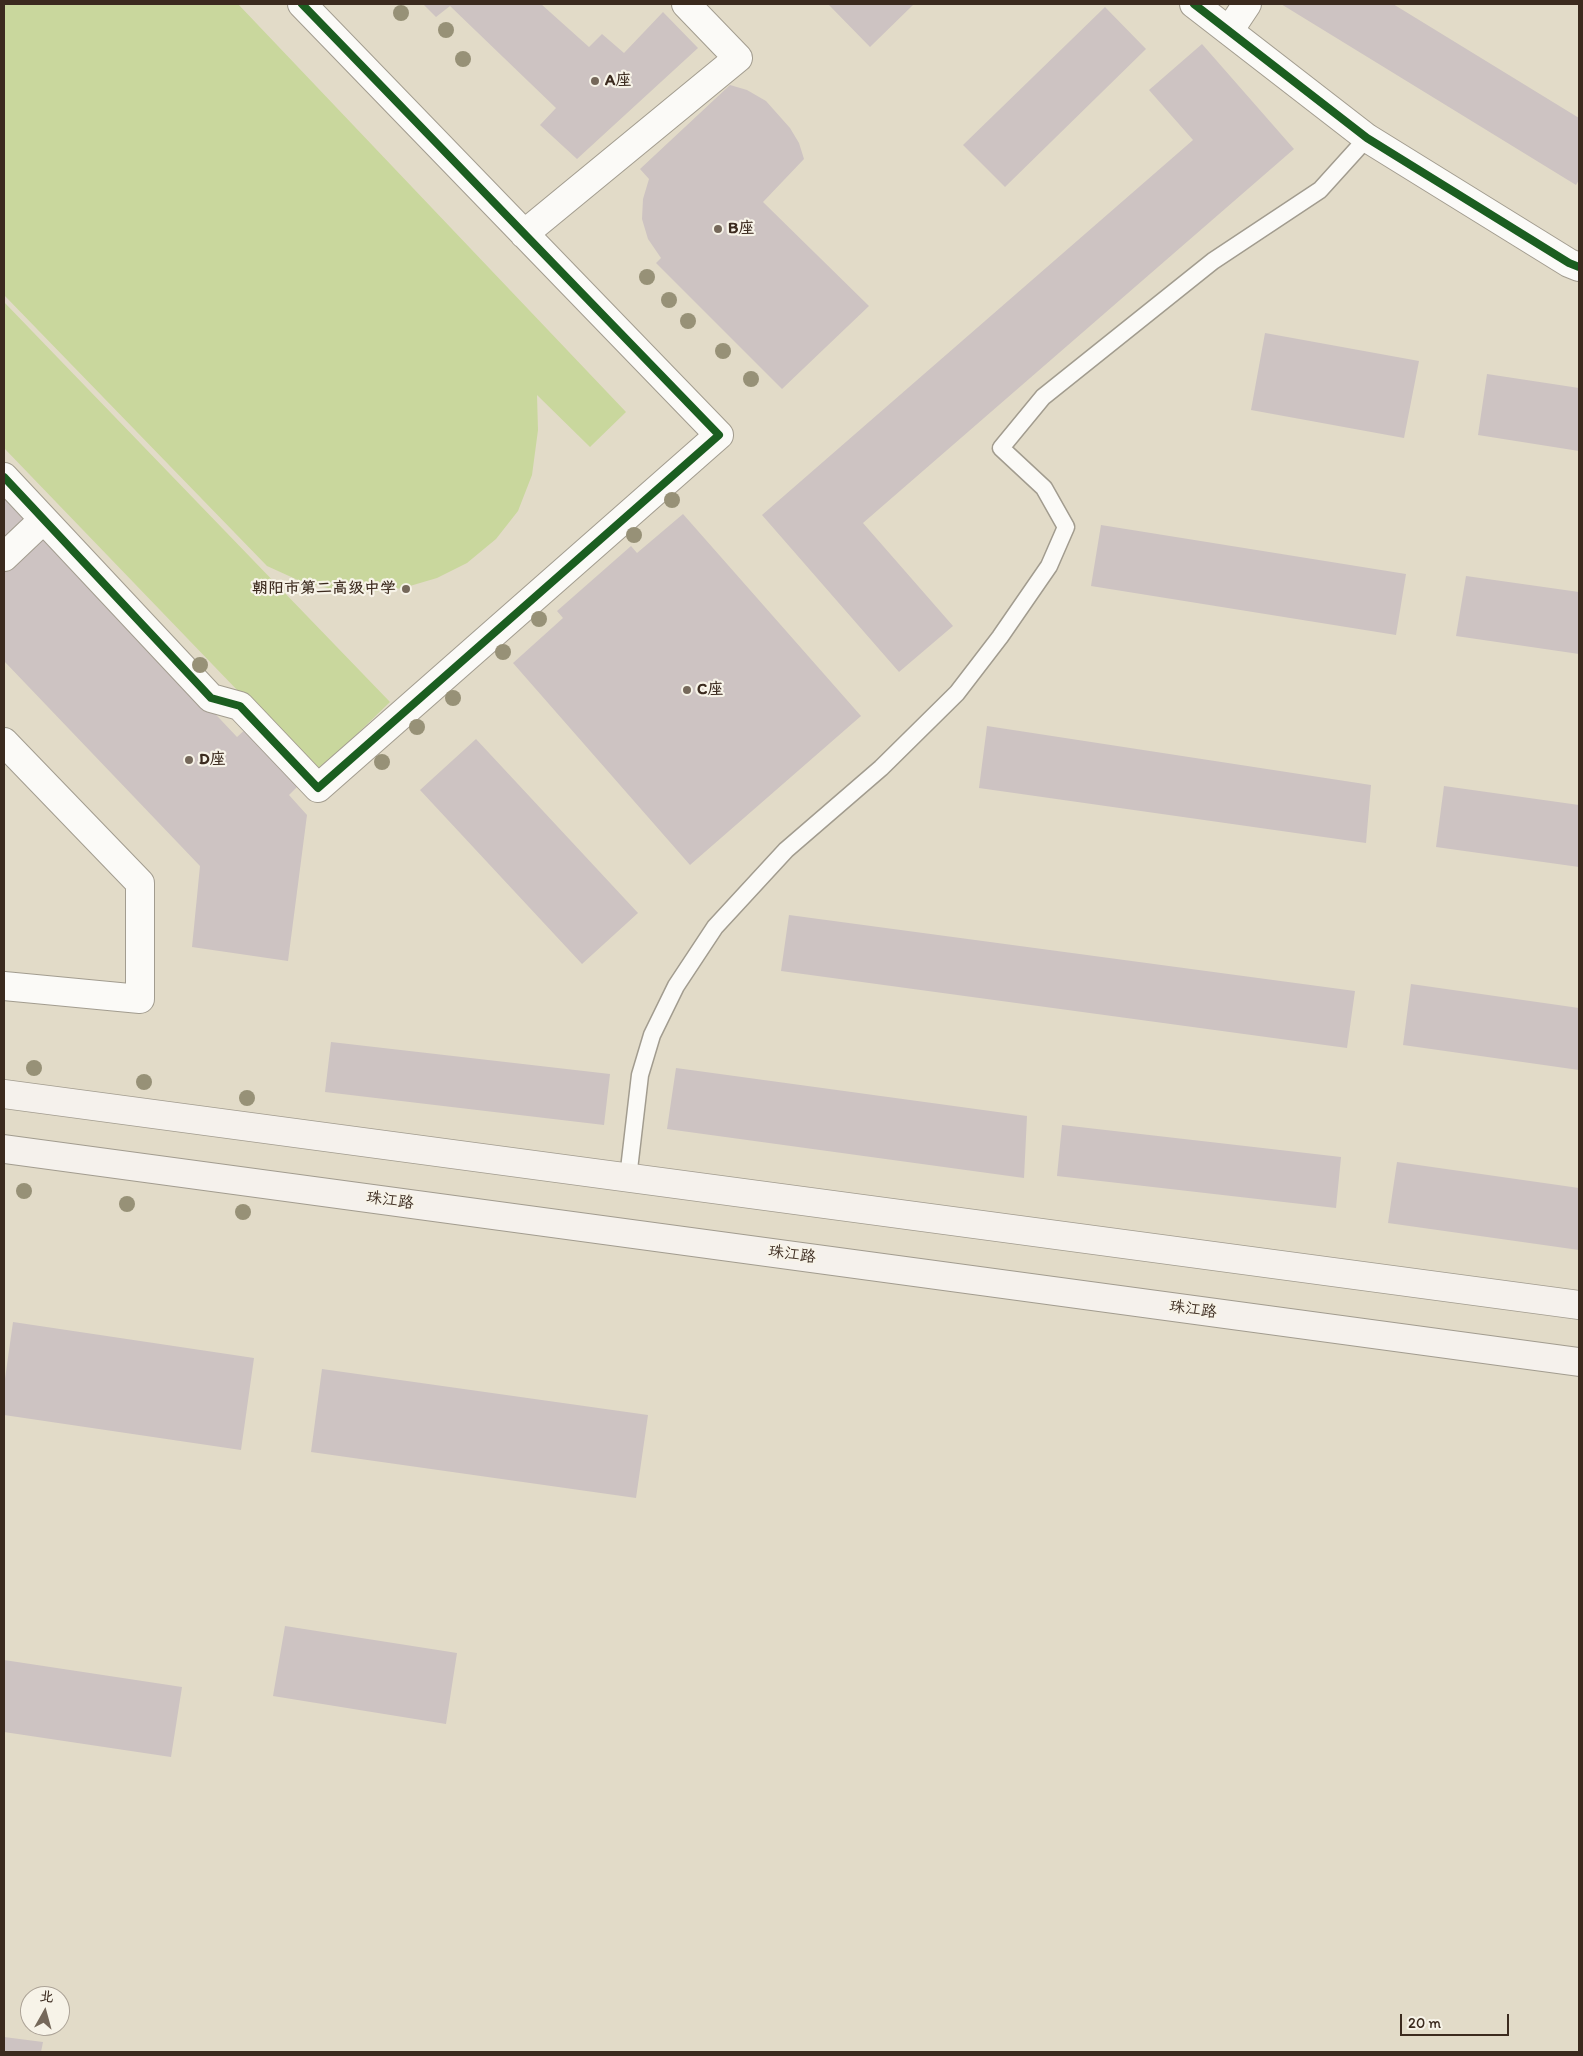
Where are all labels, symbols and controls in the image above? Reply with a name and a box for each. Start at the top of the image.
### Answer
place label: A座 [605,71,631,91]
marker: A座 [589,75,601,87]
place label: B座 [728,219,754,239]
marker: B座 [712,223,724,235]
place label: 朝阳市第二高级中学 [252,579,396,599]
marker: 朝阳市第二高级中学 [400,583,412,595]
place label: C座 [697,680,723,700]
marker: C座 [681,684,693,696]
place label: D座 [199,750,226,770]
marker: D座 [183,754,195,766]
street label: 珠江路 [365,1188,415,1214]
street label: 珠江路 [767,1242,817,1268]
street label: 珠江路 [1168,1297,1218,1323]
north arrow [20,1986,70,2036]
text: 北 [39,1987,55,2006]
scale bar [1403,2004,1512,2036]
text: 20 m [1408,2014,1441,2032]

